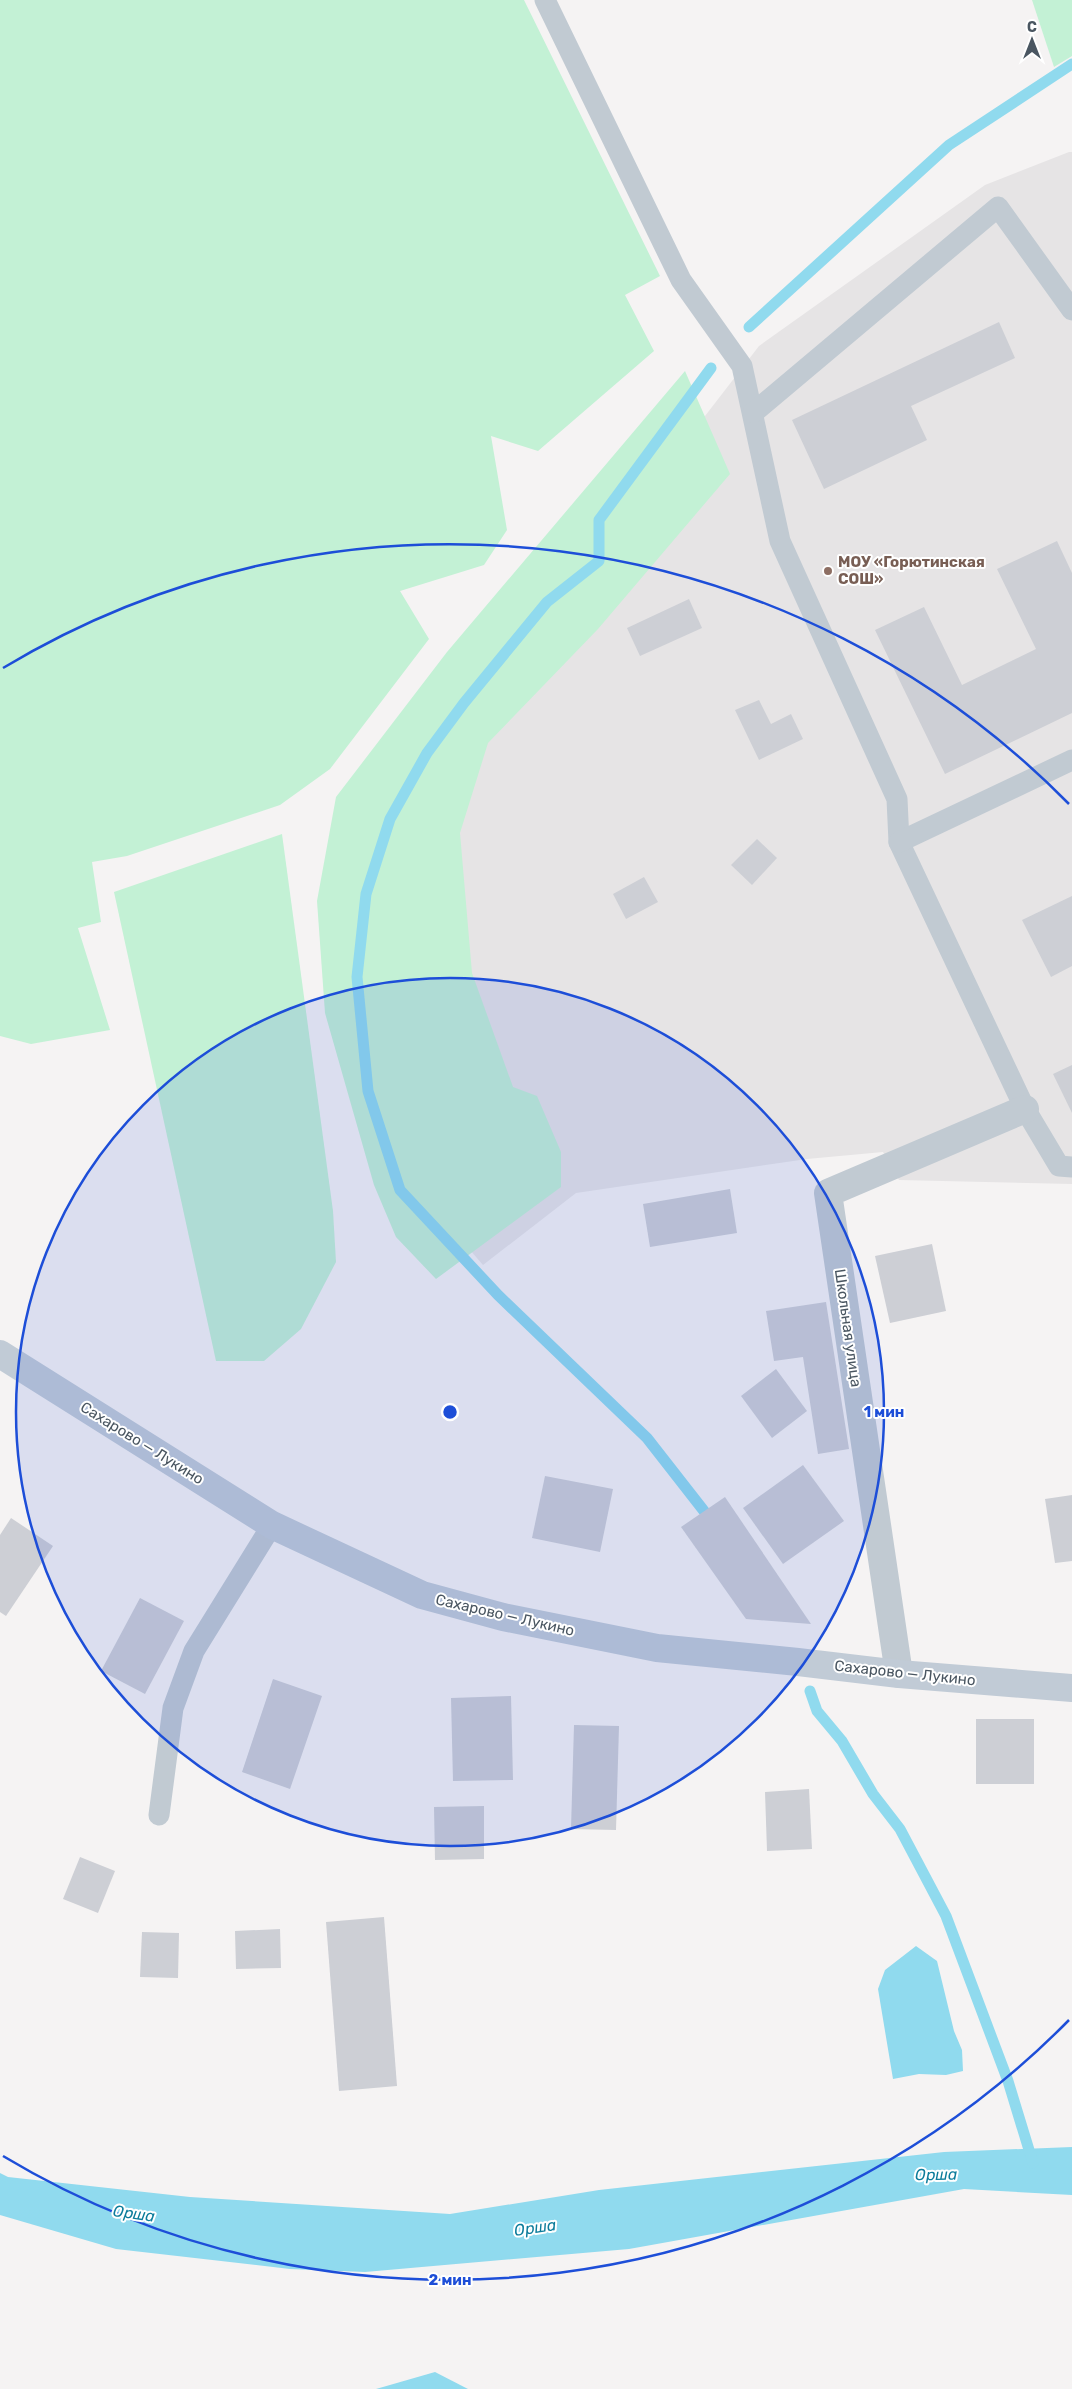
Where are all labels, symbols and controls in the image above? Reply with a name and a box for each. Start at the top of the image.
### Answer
north arrow [1007,15,1057,65]
text: С [1027,19,1037,36]
place label: МОУ «Горютинская СОШ» [838,553,985,588]
marker: МОУ «Горютинская СОШ» [822,565,834,577]
street label: Школьная улица [831,1268,865,1388]
street label: Сахарово — Лукино [77,1398,207,1488]
centre of rings [441,1403,459,1421]
text: 1 мин [864,1403,904,1421]
street label: Сахарово — Лукино [434,1590,576,1640]
street label: Сахарово — Лукино [834,1657,976,1689]
water label: Орша [915,2165,957,2184]
water label: Орша [112,2201,156,2226]
water label: Орша [513,2215,557,2240]
text: 2 мин [429,2271,471,2289]

